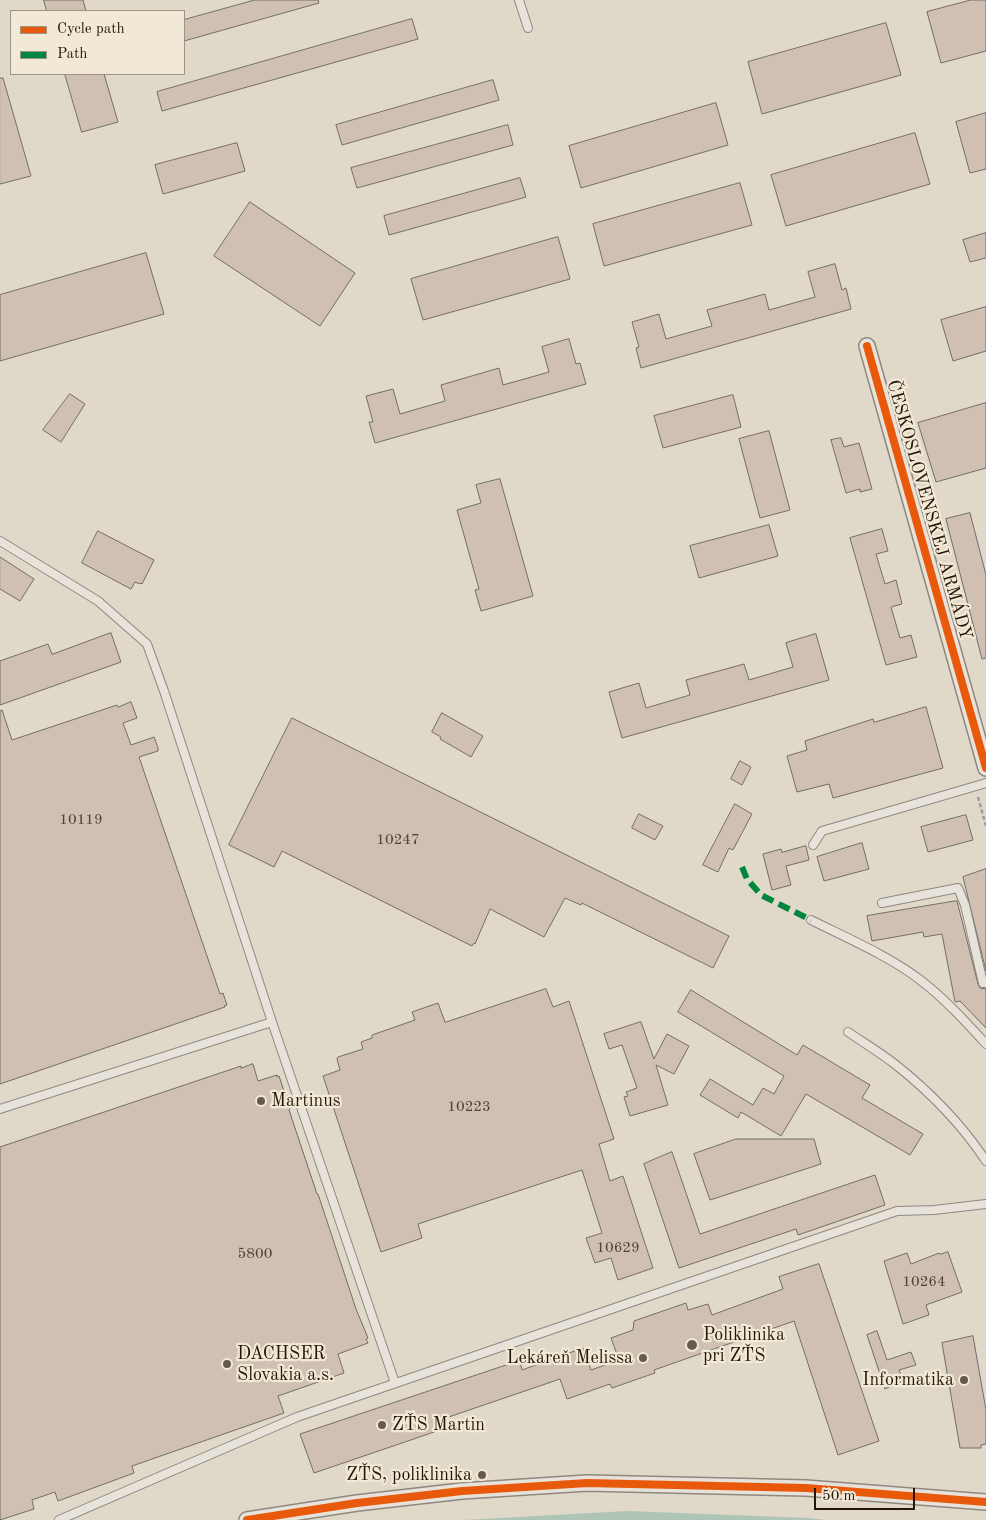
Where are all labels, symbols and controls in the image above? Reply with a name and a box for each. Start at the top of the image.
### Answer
legend [10,10,185,75]
text: Cycle path [57,22,125,37]
text: Path [57,47,87,62]
street label: ČESKOSLOVENSKEJ ARMÁDY [881,378,977,642]
house number: 10119 [59,811,103,829]
house number: 10247 [376,831,420,849]
place label: Martinus [271,1090,341,1112]
marker: Martinus [255,1095,267,1107]
house number: 10223 [447,1098,491,1116]
house number: 10629 [596,1239,640,1257]
house number: 5800 [238,1245,272,1263]
house number: 10264 [902,1273,946,1291]
place label: Poliklinika pri ZŤS [703,1324,785,1366]
marker: Poliklinika pri ZŤS [685,1338,699,1352]
place label: DACHSER Slovakia a.s. [237,1343,334,1386]
place label: Lekáreň Melissa [506,1347,633,1369]
marker: Lekáreň Melissa [637,1352,649,1364]
marker: DACHSER Slovakia a.s. [221,1358,233,1370]
place label: Informatika [862,1369,954,1391]
marker: Informatika [958,1374,970,1386]
place label: ZŤS Martin [392,1414,485,1436]
marker: ZŤS Martin [376,1419,388,1431]
place label: ZŤS, poliklinika [346,1464,472,1486]
marker: ZŤS, poliklinika [476,1469,488,1481]
scale bar [816,1478,917,1510]
text: 50 m [822,1489,856,1504]

